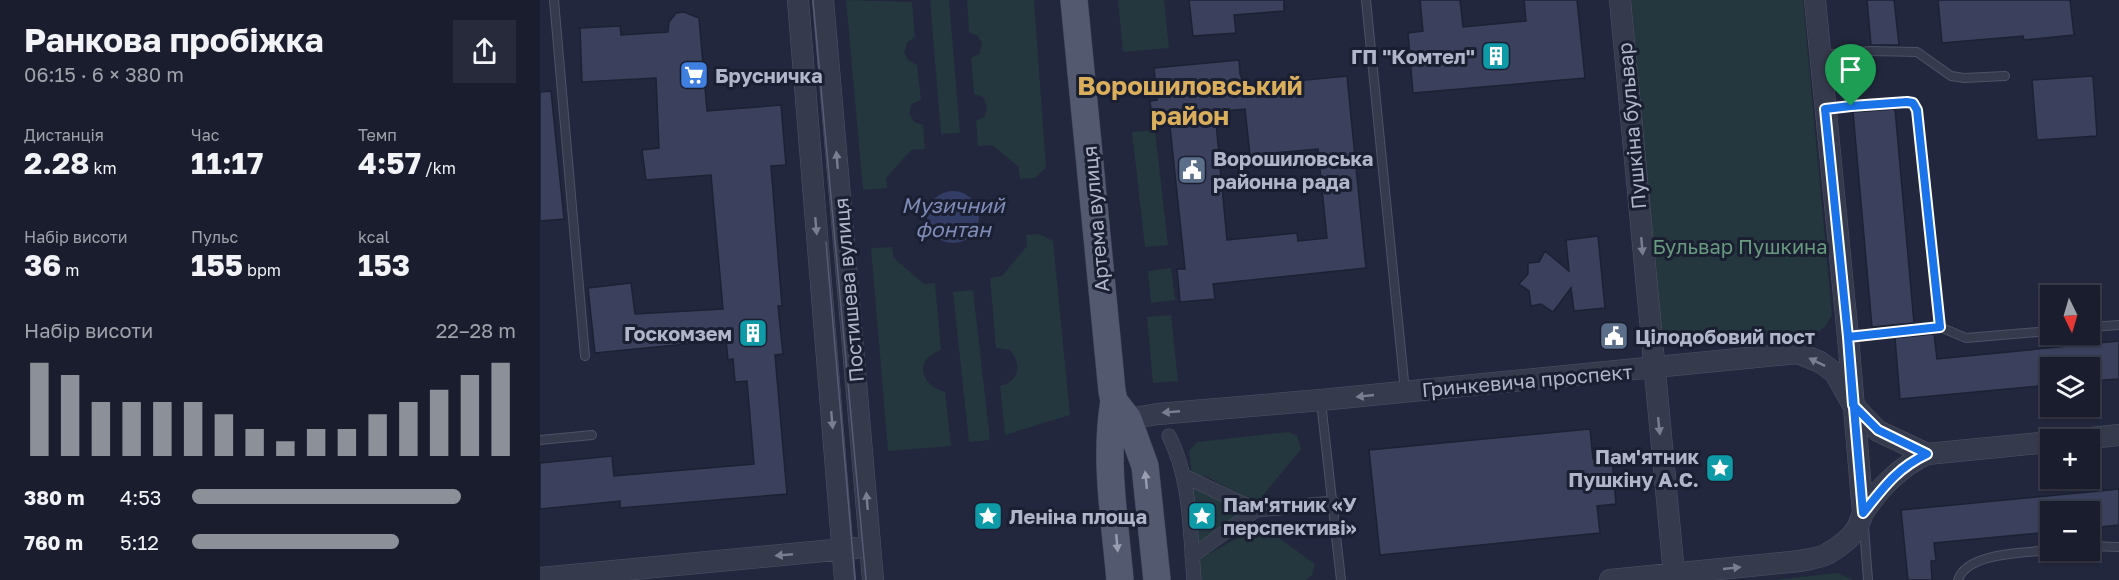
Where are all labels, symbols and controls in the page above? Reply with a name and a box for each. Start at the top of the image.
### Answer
text: Ранкова пробіжка [24,20,324,59]
button: share [453,20,516,83]
building icon: ГП "Комтел" [1480,40,1512,72]
street label: Пушкіна бульвар [1612,42,1650,210]
place label: ГП "Комтел" [1351,44,1475,68]
pin [1825,44,1876,106]
icon: arrive [1834,53,1867,86]
supermarket icon: Брусничка [678,59,710,91]
text: 06:15 · 6 × 380 m [24,62,184,86]
place label: Брусничка [715,63,823,87]
district label: Ворошиловський район [1077,70,1303,131]
text: Дистанція [24,125,104,145]
text: Час [191,125,219,145]
text: Темп [358,125,397,145]
text: 2.28 [24,145,89,181]
text: 11:17 [191,145,263,181]
text: 4:57 [358,145,421,181]
street label: Артема вулиця [1077,145,1113,293]
place label: Ворошиловська районна рада [1213,146,1373,193]
one-way arrow [832,151,842,170]
public building icon: Ворошиловська районна рада [1176,154,1208,186]
text: km [89,158,117,178]
text: /km [421,158,456,178]
water label: Музичний фонтан [901,192,1006,242]
street label: Постишева вулиця [828,197,868,383]
one-way arrow [811,216,821,235]
text: Набір висоти [24,227,127,247]
text: Пульс [191,227,238,247]
text: kcal [358,227,390,247]
park label: Бульвар Пушкина [1652,234,1828,258]
one-way arrow [1637,237,1647,256]
text: 36 [24,247,61,283]
text: 155 [191,247,243,283]
text: 153 [358,247,410,283]
text: m [61,260,80,280]
text: bpm [243,260,281,280]
north arrow [2040,285,2100,345]
map controls [2040,285,2100,561]
building icon: Госкомзем [737,317,769,349]
text: Набір висоти [24,318,153,342]
text: 22–28 m [436,318,516,342]
public building icon: Цілодобовий пост [1598,320,1630,352]
place label: Госкомзем [624,321,732,345]
place label: Цілодобовий пост [1635,324,1815,348]
one-way arrow [1808,357,1825,366]
button: layers [2040,357,2100,417]
street label: Гринкевича проспект [1421,359,1634,401]
one-way arrow [1355,391,1374,400]
one-way arrow [1161,408,1180,417]
one-way arrow [827,411,836,430]
one-way arrow [1654,416,1664,435]
button: + [2040,429,2100,489]
place label: Пам'ятник Пушкіну А.С. [1568,444,1699,491]
place icon: Пам'ятник Пушкіну А.С. [1704,452,1736,484]
one-way arrow [1141,470,1151,489]
text: 380 m [24,485,85,509]
text: 4:53 [120,485,162,509]
one-way arrow [862,491,871,510]
place label: Пам'ятник «У перспективі» [1223,492,1357,539]
place icon: Леніна площа [972,500,1004,532]
place icon: Пам'ятник «У перспективі» [1186,500,1218,532]
button: − [2040,501,2100,561]
place label: Леніна площа [1009,504,1147,528]
text: 760 m [24,530,83,554]
text: 5:12 [120,530,159,554]
one-way arrow [1112,533,1122,552]
one-way arrow [774,550,793,560]
one-way arrow [1722,563,1741,573]

